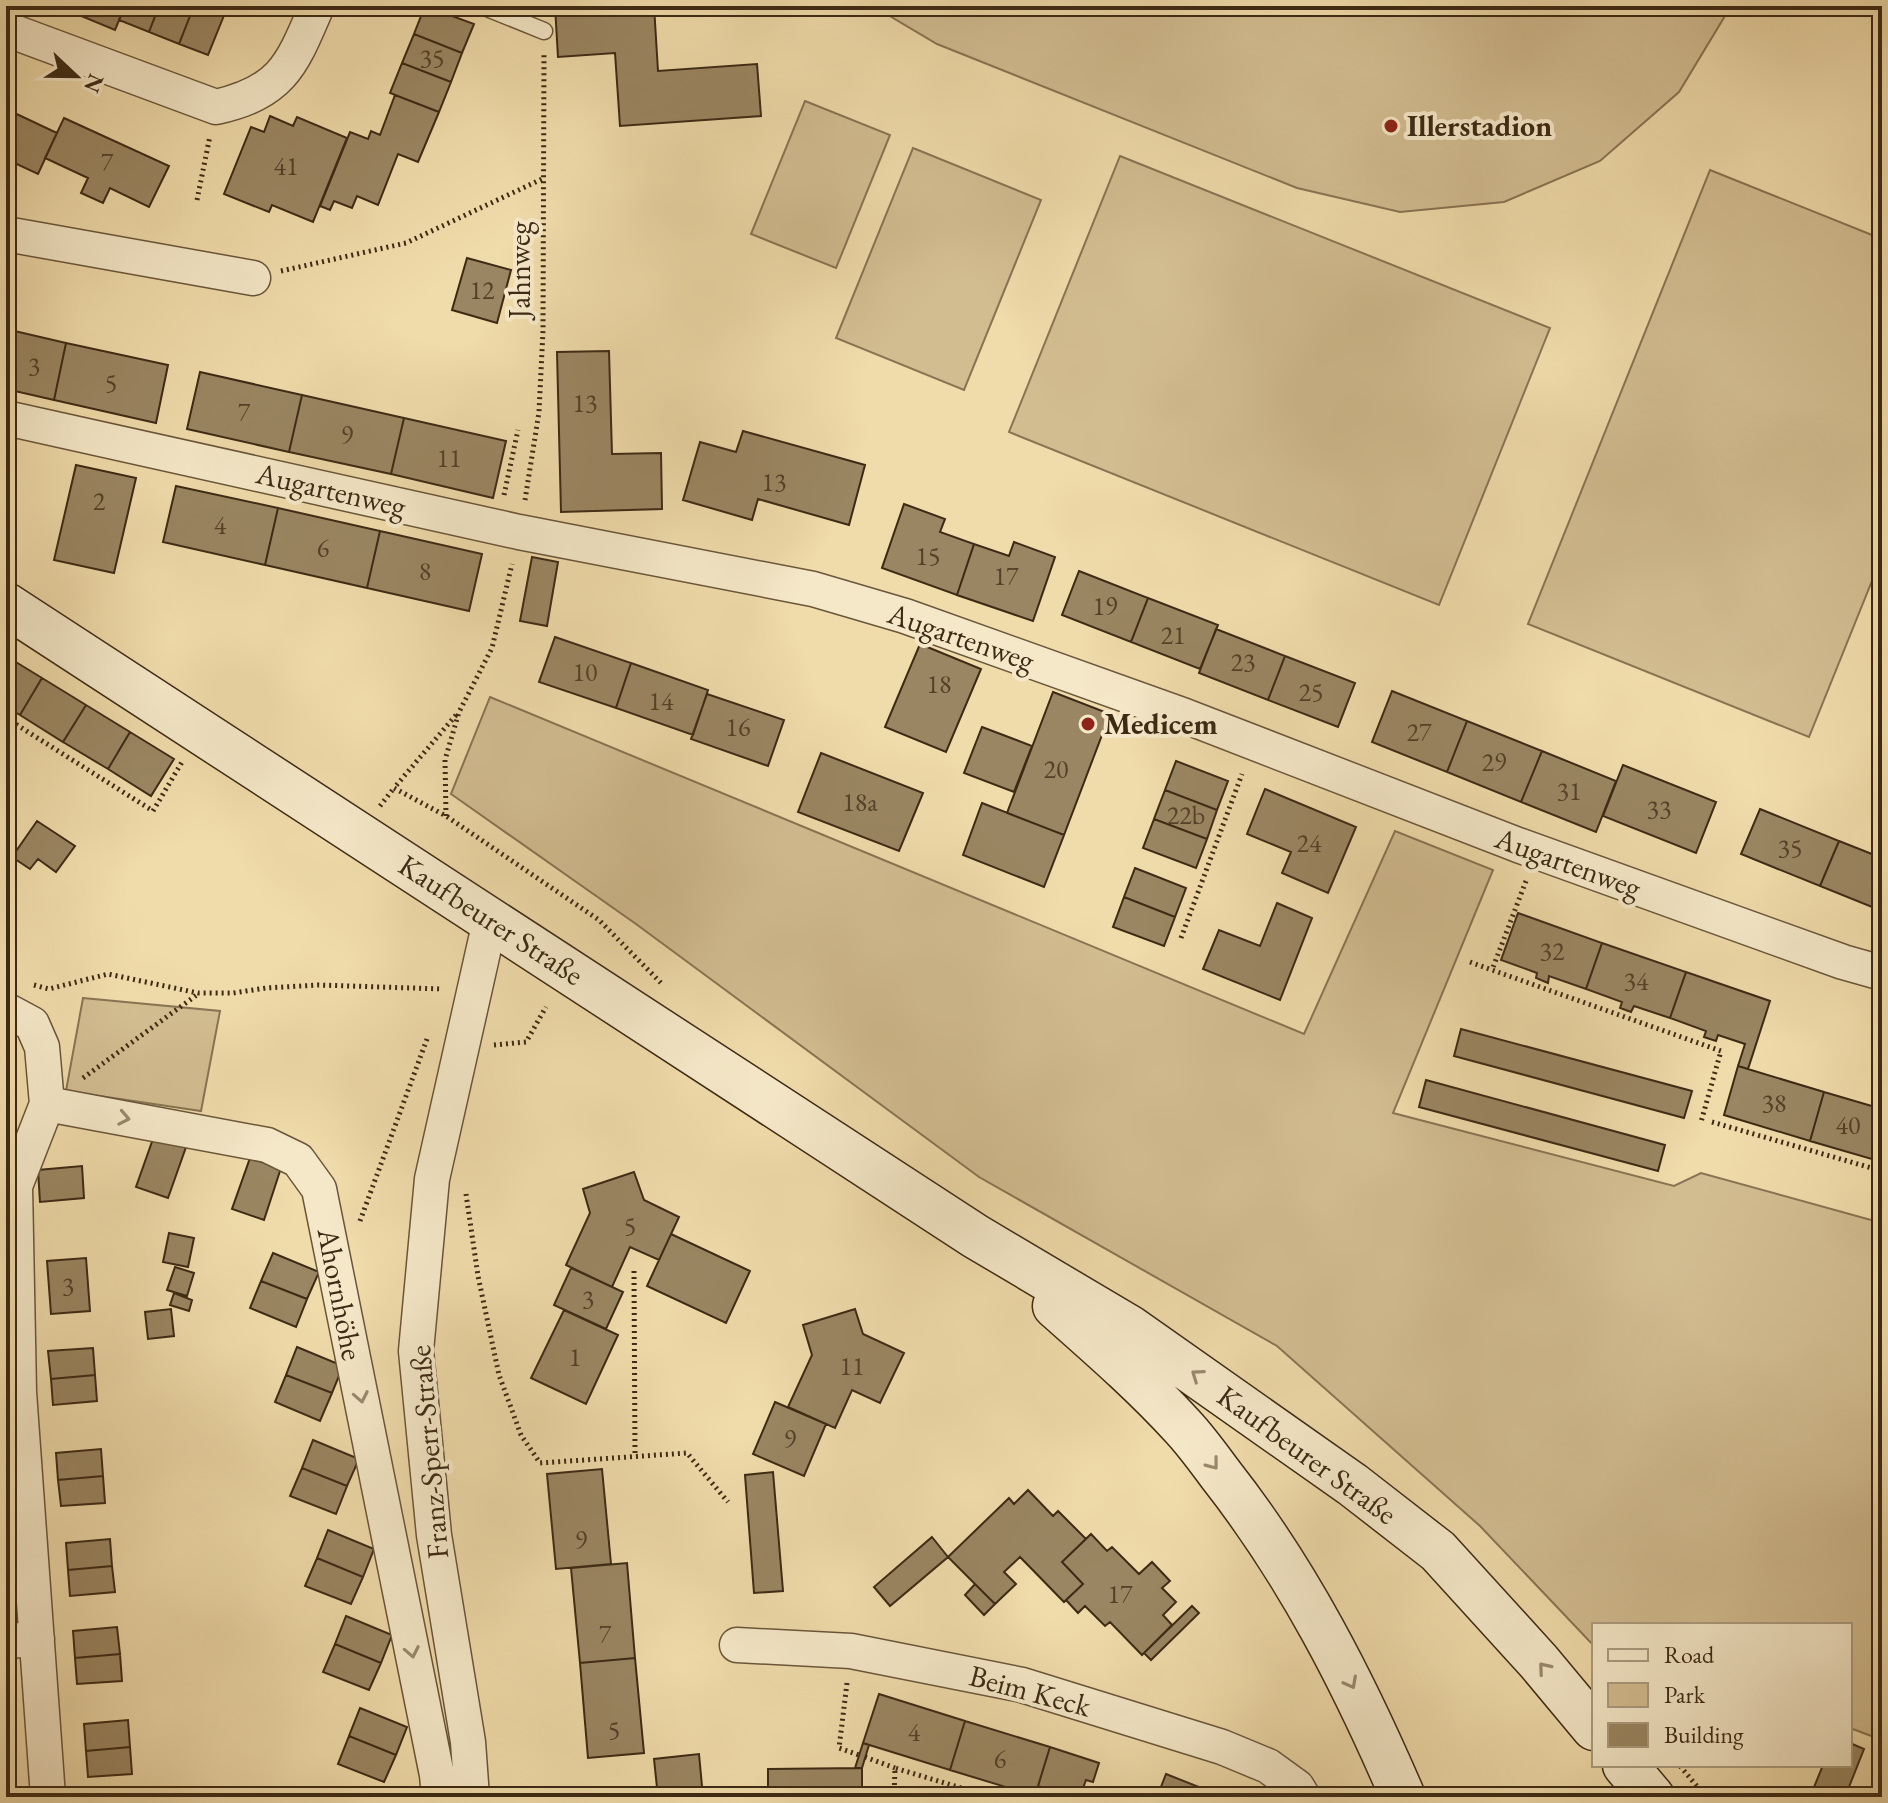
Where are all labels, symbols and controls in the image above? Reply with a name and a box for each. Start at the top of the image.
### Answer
north arrow [36,36,116,116]
house number: 35 [420,41,444,75]
text: N [77,70,111,97]
place label: Illerstadion [1407,106,1552,145]
marker: Illerstadion [1382,117,1400,135]
house number: 7 [101,145,114,179]
house number: 41 [274,149,298,183]
street label: Jahnweg [500,220,539,322]
house number: 12 [470,273,495,307]
house number: 3 [28,349,40,383]
house number: 5 [105,366,117,400]
house number: 13 [573,386,597,420]
house number: 7 [238,395,251,429]
house number: 9 [341,418,354,452]
house number: 11 [437,441,461,475]
street label: Augartenweg [252,453,411,526]
house number: 13 [762,465,786,499]
house number: 2 [93,484,106,518]
house number: 4 [214,508,227,542]
house number: 6 [317,531,329,565]
house number: 15 [916,539,940,573]
house number: 8 [419,554,431,588]
house number: 17 [994,559,1019,593]
house number: 19 [1093,589,1118,623]
street label: Augartenweg [882,593,1040,680]
house number: 21 [1161,618,1185,652]
house number: 23 [1231,645,1255,679]
house number: 10 [573,655,597,689]
house number: 18 [927,667,951,701]
house number: 25 [1299,675,1323,709]
house number: 14 [649,684,674,718]
place label: Medicem [1104,704,1218,743]
house number: 16 [726,710,750,744]
marker: Medicem [1079,715,1097,733]
house number: 27 [1407,715,1432,749]
house number: 29 [1482,745,1507,779]
house number: 20 [1044,752,1068,786]
house number: 31 [1557,774,1581,808]
house number: 18a [842,785,878,819]
house number: 33 [1647,792,1671,826]
house number: 22b [1167,798,1205,832]
street label: Augartenweg [1489,818,1647,907]
house number: 24 [1297,826,1322,860]
house number: 35 [1778,831,1802,865]
street label: Kaufbeurer Straße [391,845,591,994]
house number: 32 [1540,934,1565,968]
house number: 34 [1624,964,1649,998]
house number: 38 [1762,1086,1786,1120]
house number: 40 [1836,1108,1860,1142]
one-way arrow [117,1109,130,1126]
house number: 5 [624,1209,636,1243]
street label: Ahornhöhe [308,1223,372,1363]
house number: 3 [62,1269,74,1303]
house number: 3 [582,1282,594,1316]
house number: 1 [569,1340,581,1374]
street label: Franz-Sperr-Straße [400,1344,457,1561]
house number: 11 [840,1349,864,1383]
one-way arrow [1192,1370,1206,1385]
street label: Kaufbeurer Straße [1210,1376,1405,1533]
one-way arrow [351,1390,368,1404]
house number: 9 [784,1422,797,1456]
one-way arrow [1203,1455,1217,1470]
house number: 9 [575,1523,588,1557]
house number: 17 [1108,1577,1133,1611]
house number: 7 [599,1617,612,1651]
legend [1592,1623,1852,1767]
text: Road [1664,1639,1715,1670]
one-way arrow [403,1645,420,1658]
street label: Beim Keck [965,1656,1096,1726]
one-way arrow [1539,1662,1554,1677]
one-way arrow [1341,1675,1357,1689]
text: Park [1664,1679,1706,1710]
house number: 5 [608,1713,620,1747]
house number: 4 [908,1715,921,1749]
text: Building [1664,1719,1744,1750]
house number: 6 [994,1742,1006,1776]

